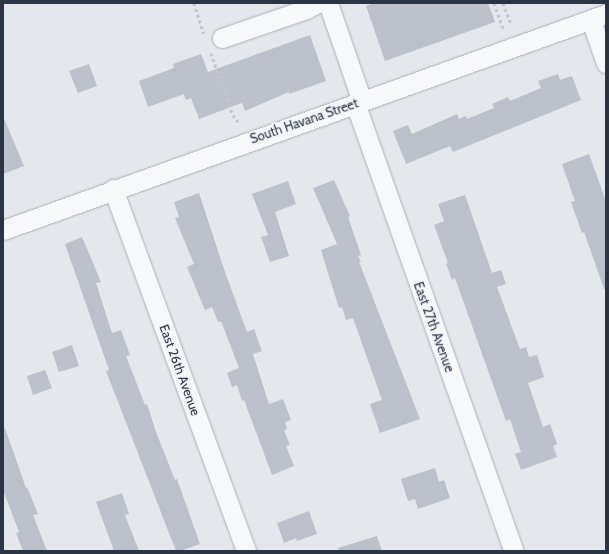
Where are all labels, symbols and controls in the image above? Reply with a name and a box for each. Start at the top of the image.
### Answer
street label: South Havana Street [248,95,360,147]
street label: East 27th Avenue [410,280,458,374]
street label: East 26th Avenue [156,322,204,418]

